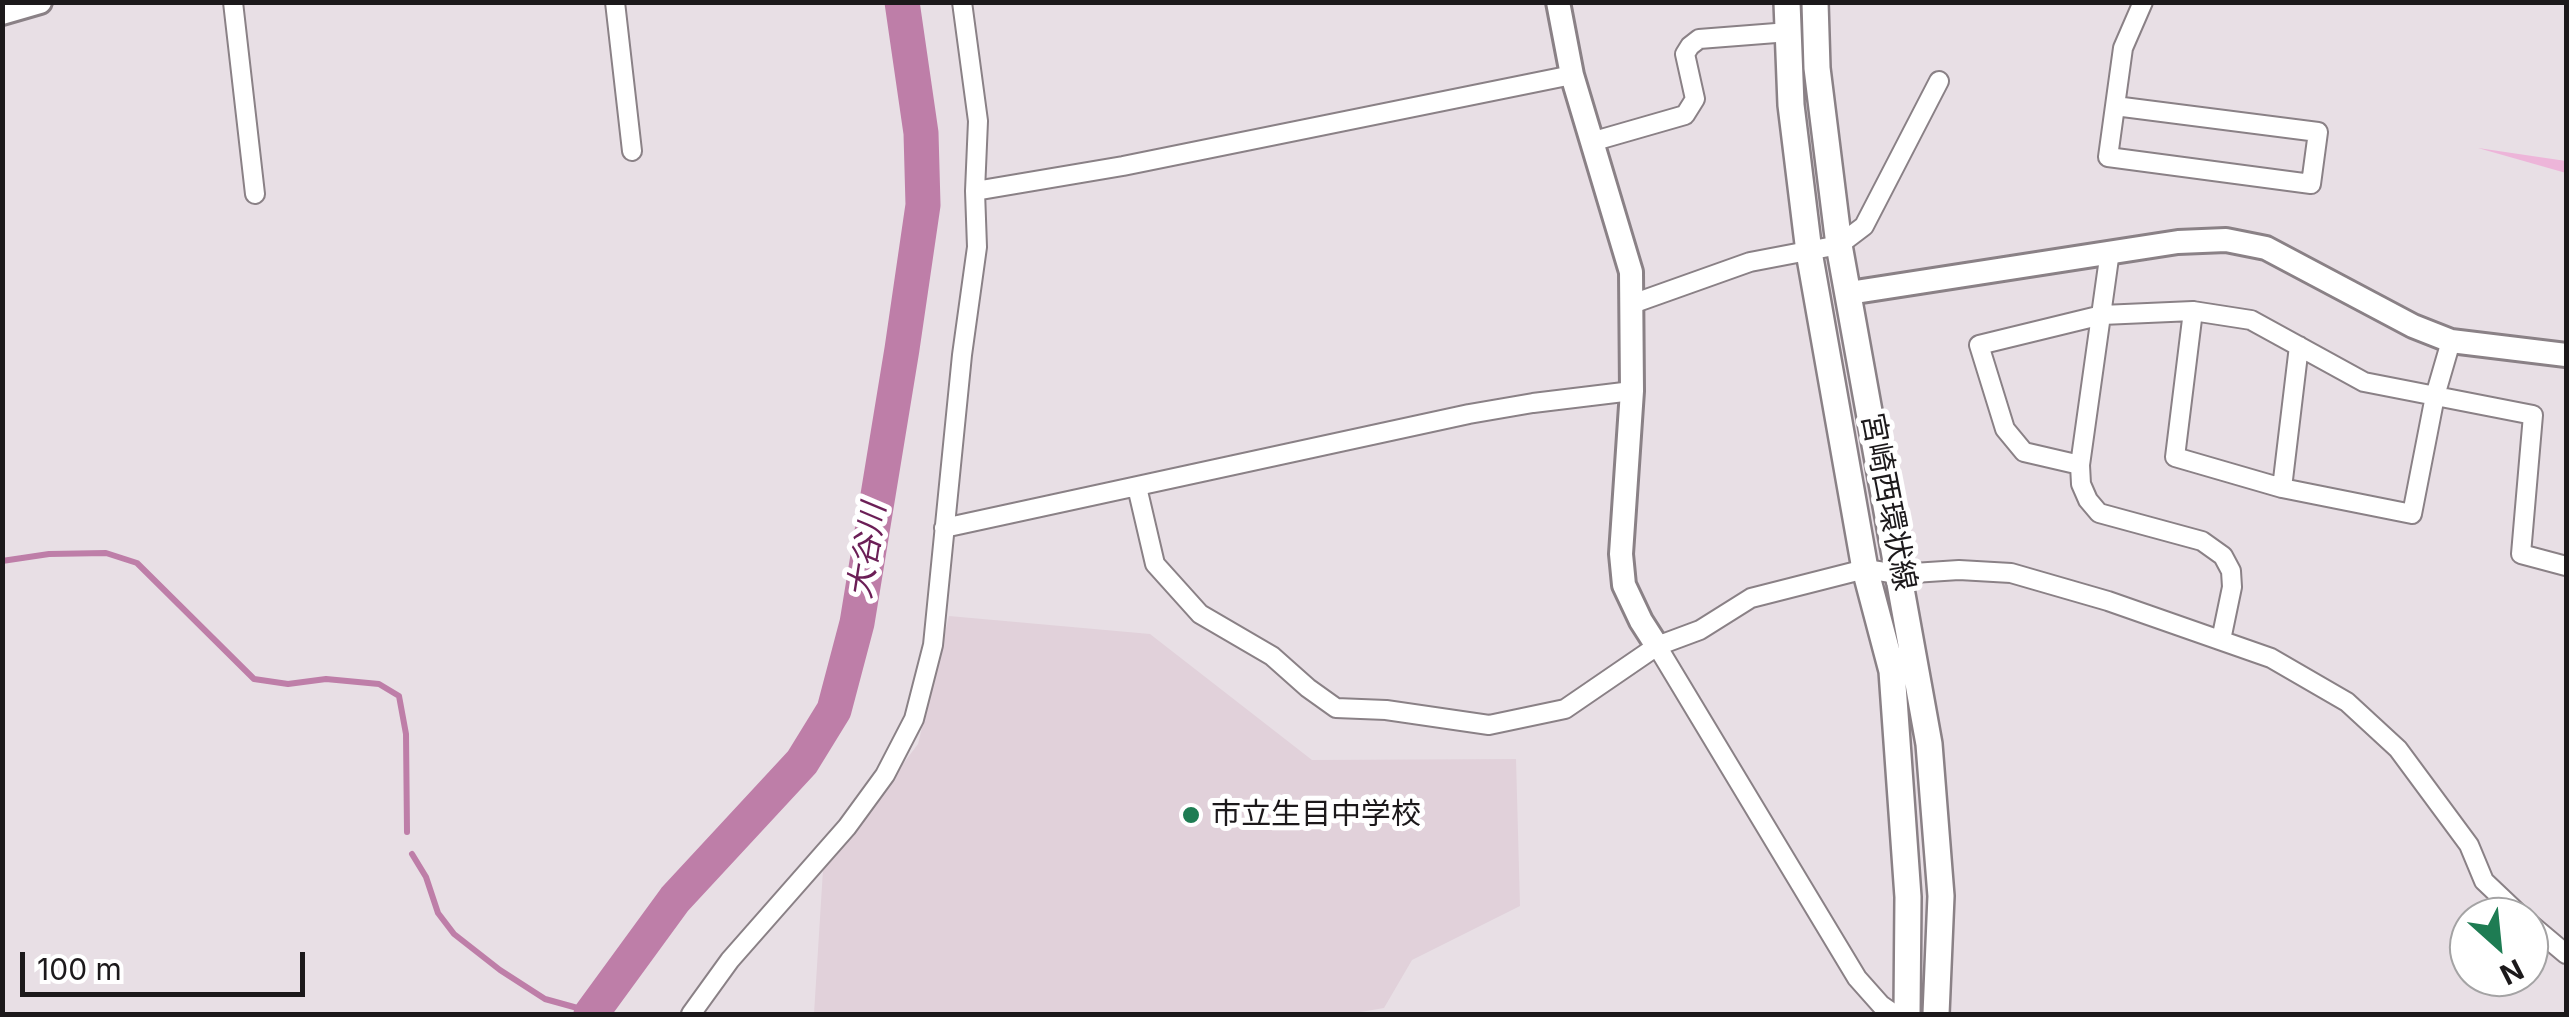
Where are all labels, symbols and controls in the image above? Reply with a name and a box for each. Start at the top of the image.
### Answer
street label: 宮崎西環状線 [1853,410,1923,594]
water label: 大谷川 [842,501,894,601]
place label: 市立生目中学校 [1211,797,1421,833]
marker: 市立生目中学校 [1180,804,1202,826]
north arrow [2449,897,2549,997]
scale bar [25,932,310,994]
text: 100 m [37,951,122,987]
text: N [2494,952,2529,992]

